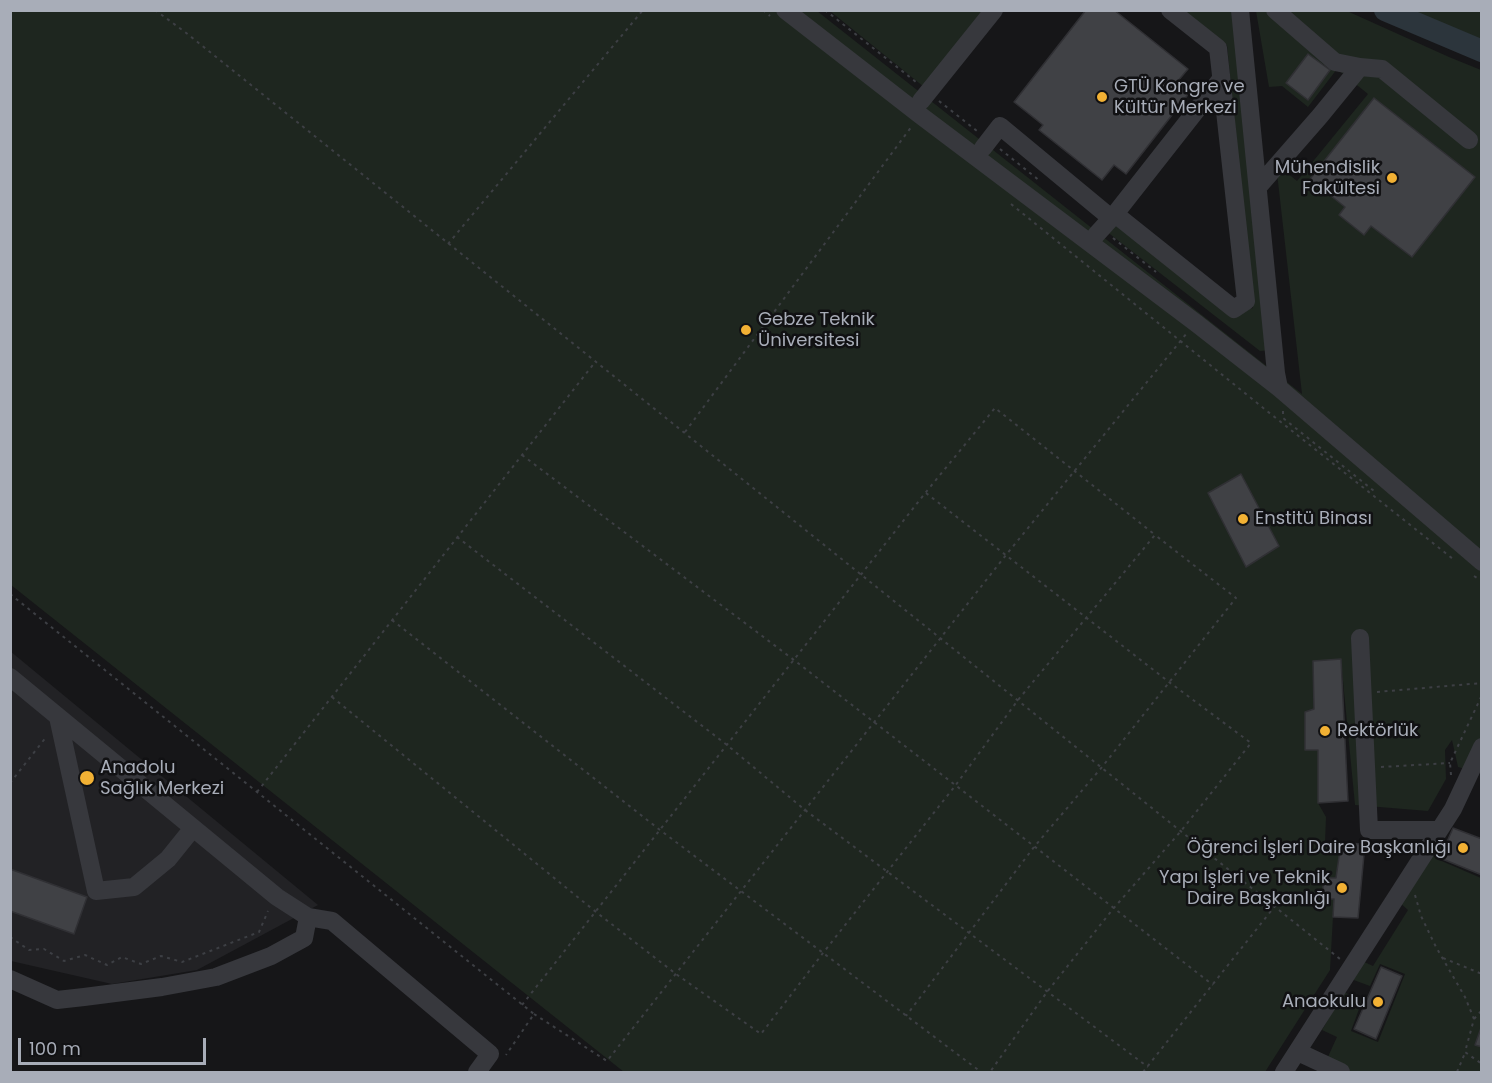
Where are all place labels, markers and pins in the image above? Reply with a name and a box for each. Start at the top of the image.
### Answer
place label: GTÜ Kongre ve Kültür Merkezi [1114,76,1245,118]
marker: GTÜ Kongre ve Kültür Merkezi [1095,90,1109,104]
place label: Mühendislik Fakültesi [1275,157,1380,200]
marker: Mühendislik Fakültesi [1385,171,1399,185]
place label: Gebze Teknik Üniversitesi [758,309,875,352]
marker: Gebze Teknik Üniversitesi [739,323,753,337]
place label: Enstitü Binası [1255,508,1372,530]
marker: Enstitü Binası [1236,512,1250,526]
place label: Rektörlük [1337,720,1418,742]
marker: Rektörlük [1318,724,1332,738]
place label: Anadolu Sağlık Merkezi [100,757,224,800]
marker: Anadolu Sağlık Merkezi [78,769,96,787]
place label: Öğrenci İşleri Daire Başkanlığı [1187,837,1451,859]
marker: Öğrenci İşleri Daire Başkanlığı [1456,841,1470,855]
place label: Yapı İşleri ve Teknik Daire Başkanlığı [1159,867,1330,910]
marker: Yapı İşleri ve Teknik Daire Başkanlığı [1335,881,1349,895]
place label: Anaokulu [1282,991,1366,1013]
marker: Anaokulu [1371,995,1385,1009]

